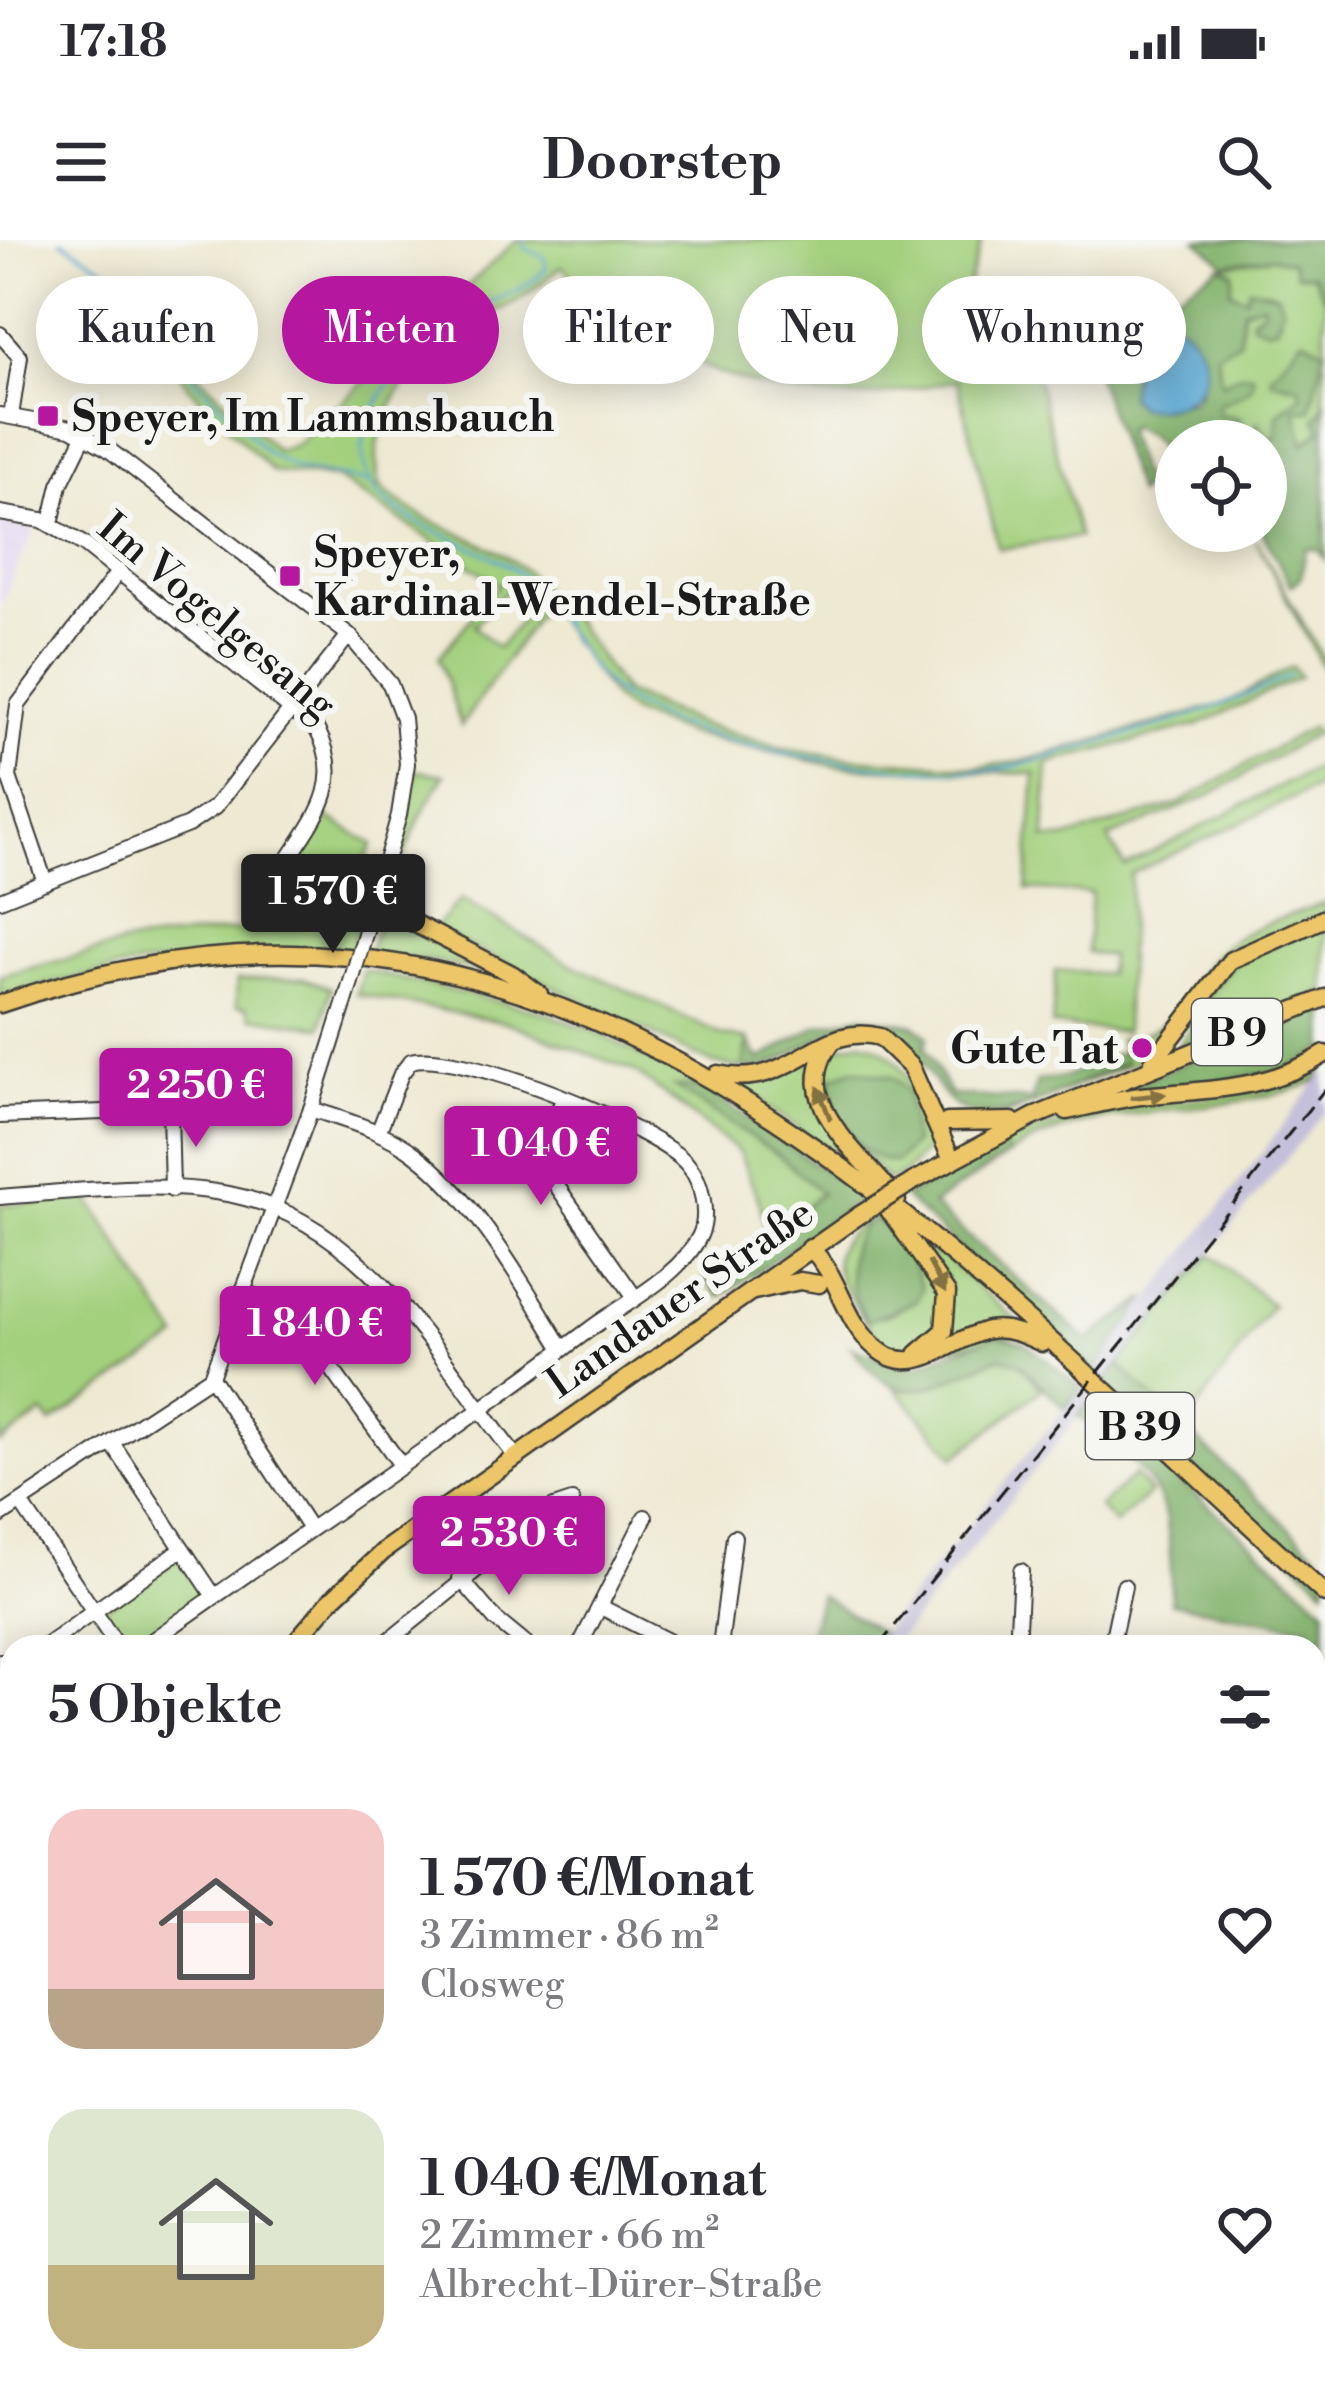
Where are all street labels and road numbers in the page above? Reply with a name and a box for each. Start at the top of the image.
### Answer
street label: Im Vogelgesang [86,502,347,733]
road number: B 9 [1192,999,1282,1065]
street label: Landauer Straße [537,1187,824,1411]
road number: B 39 [1086,1393,1194,1459]

